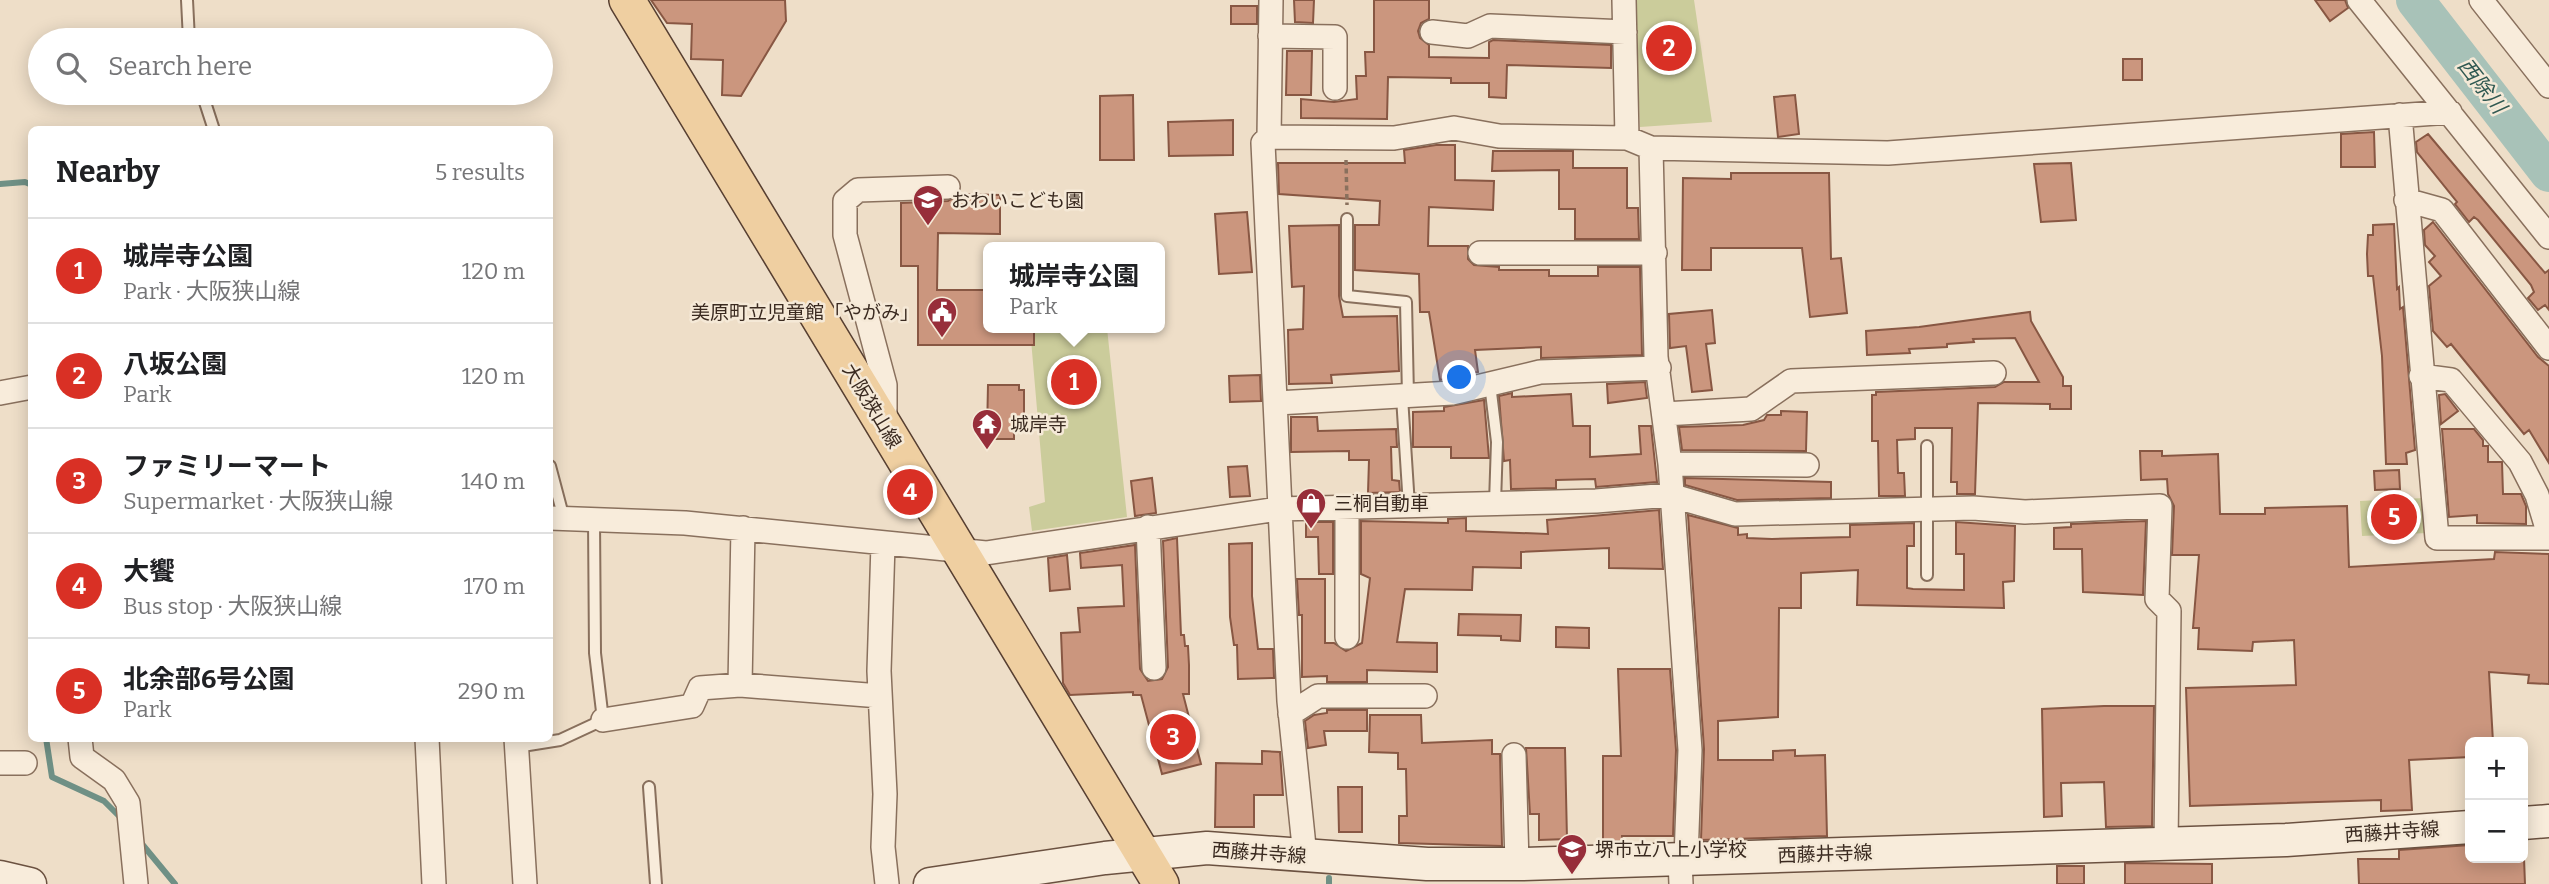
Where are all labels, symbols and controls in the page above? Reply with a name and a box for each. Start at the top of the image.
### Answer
pin: 2 [1646,22,1692,74]
search box [28,28,553,105]
icon: search [52,48,90,86]
text: Search here [108,51,252,82]
water label: 西除川 [2452,53,2513,120]
text: Nearby [56,154,160,190]
text: 5 results [435,158,525,186]
school or university icon: おわいこども園 [911,183,945,227]
place label: おわいこども園 [951,189,1084,212]
text: 城岸寺公園 [123,241,253,272]
popup [983,242,1165,333]
text: 1 [74,257,84,285]
text: 120 m [462,257,525,285]
text: 城岸寺公園 [1009,261,1139,292]
text: Park · 大阪狭山線 [123,277,301,305]
text: Park [1009,292,1057,320]
public building icon: 美原町立児童館「やがみ」 [925,295,959,339]
place label: 美原町立児童館「やがみ」 [691,301,919,324]
text: 八坂公園 [123,349,227,380]
pin: 1 [1051,356,1097,408]
street label: 大阪狭山線 [838,359,906,453]
your location [1442,360,1476,394]
text: 2 [73,362,85,390]
text: 120 m [462,362,525,390]
text: Park [123,380,172,408]
temple icon: 城岸寺 [970,407,1004,451]
place label: 城岸寺 [1010,413,1067,436]
text: ファミリーマート [123,451,331,482]
pin: 4 [887,466,933,518]
text: 3 [72,467,86,495]
text: 140 m [461,467,525,495]
shop icon: 三桐自動車 [1294,486,1328,530]
text: Supermarket · 大阪狭山線 [123,487,393,515]
pin: 5 [2371,491,2417,543]
place label: 三桐自動車 [1334,492,1429,515]
text: 大饗 [123,556,175,587]
text: 4 [72,572,86,600]
text: 170 m [463,572,525,600]
text: Bus stop · 大阪狭山線 [123,592,342,620]
text: 北余部6号公園 [123,664,294,695]
text: 5 [73,677,85,705]
text: 290 m [458,677,525,705]
text: Park [123,695,172,723]
pin: 3 [1150,711,1196,763]
map controls [2465,737,2528,863]
button: + [2465,737,2528,800]
button: − [2465,800,2528,863]
street label: 西藤井寺線 [2344,817,2440,847]
school or university icon: 堺市立八上小学校 [1555,832,1589,876]
street label: 西藤井寺線 [1211,838,1307,868]
place label: 堺市立八上小学校 [1595,838,1747,861]
street label: 西藤井寺線 [1777,841,1873,867]

